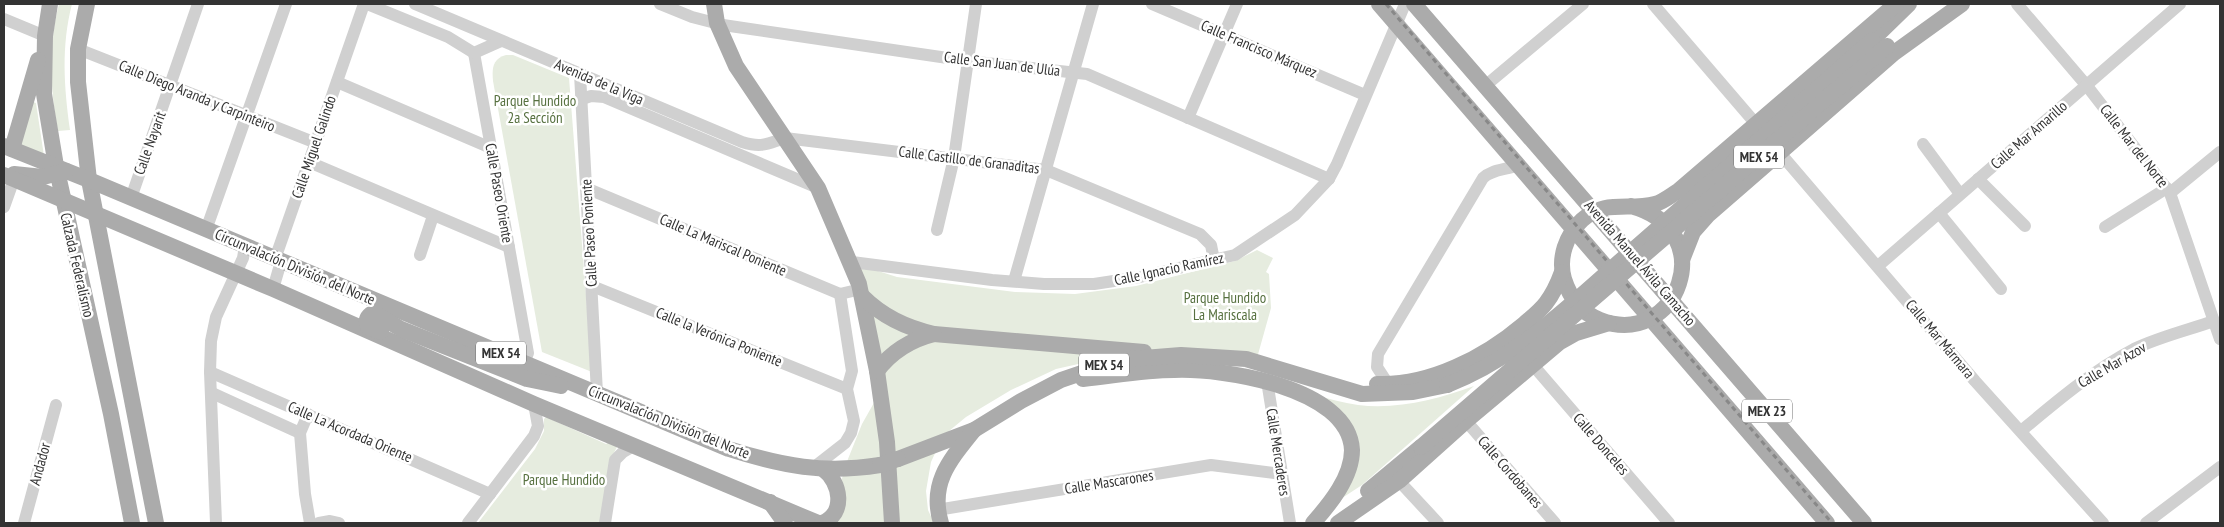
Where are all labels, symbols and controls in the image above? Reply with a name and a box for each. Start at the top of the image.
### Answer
street label: Calle Francisco Márquez [1198,15,1320,82]
street label: Calle San Juan de Ulúa [943,47,1061,80]
street label: Avenida de la Viga [552,54,647,109]
street label: Calle Diego Aranda y Carpinteiro [116,55,278,136]
park label: Parque Hundido 2a Sección [494,91,576,127]
street label: Calle Miguel Galindo [287,93,340,201]
street label: Calle Mar Amarillo [1987,96,2071,173]
street label: Calle Mar del Norte [2096,100,2173,191]
street label: Calle Nayarit [129,108,170,177]
street label: Calle Castillo de Granaditas [898,141,1041,178]
street label: Calle Paseo Oriente [481,142,518,244]
road number: MEX 54 [1734,146,1784,168]
street label: Calle Paseo Poniente [576,179,601,287]
street label: Avenida Manuel Ávila Camacho [1581,196,1700,329]
street label: Calle La Mariscal Poniente [657,209,789,280]
street label: Calzada Federalismo [56,211,99,319]
street label: Circunvalación División del Norte [212,224,378,309]
street label: Calle Ignacio Ramírez [1112,248,1225,289]
park label: Parque Hundido La Mariscala [1184,288,1266,324]
street label: Calle Mar Mármara [1902,295,1979,382]
street label: Calle la Verónica Poniente [653,303,785,371]
street label: Calle Mar Azov [2074,337,2149,392]
road number: MEX 54 [476,342,526,364]
road number: MEX 54 [1079,354,1129,376]
street label: Circunvalación División del Norte [586,380,753,463]
street label: Calle La Acordada Oriente [285,397,415,466]
road number: MEX 23 [1742,400,1792,422]
street label: Calle Mercaderes [1262,407,1295,497]
street label: Calle Donceles [1569,409,1633,479]
street label: Calle Cordobanes [1474,432,1547,512]
street label: Andador [25,440,55,487]
street label: Calle Mascarones [1063,465,1155,498]
park label: Parque Hundido [523,470,605,489]

